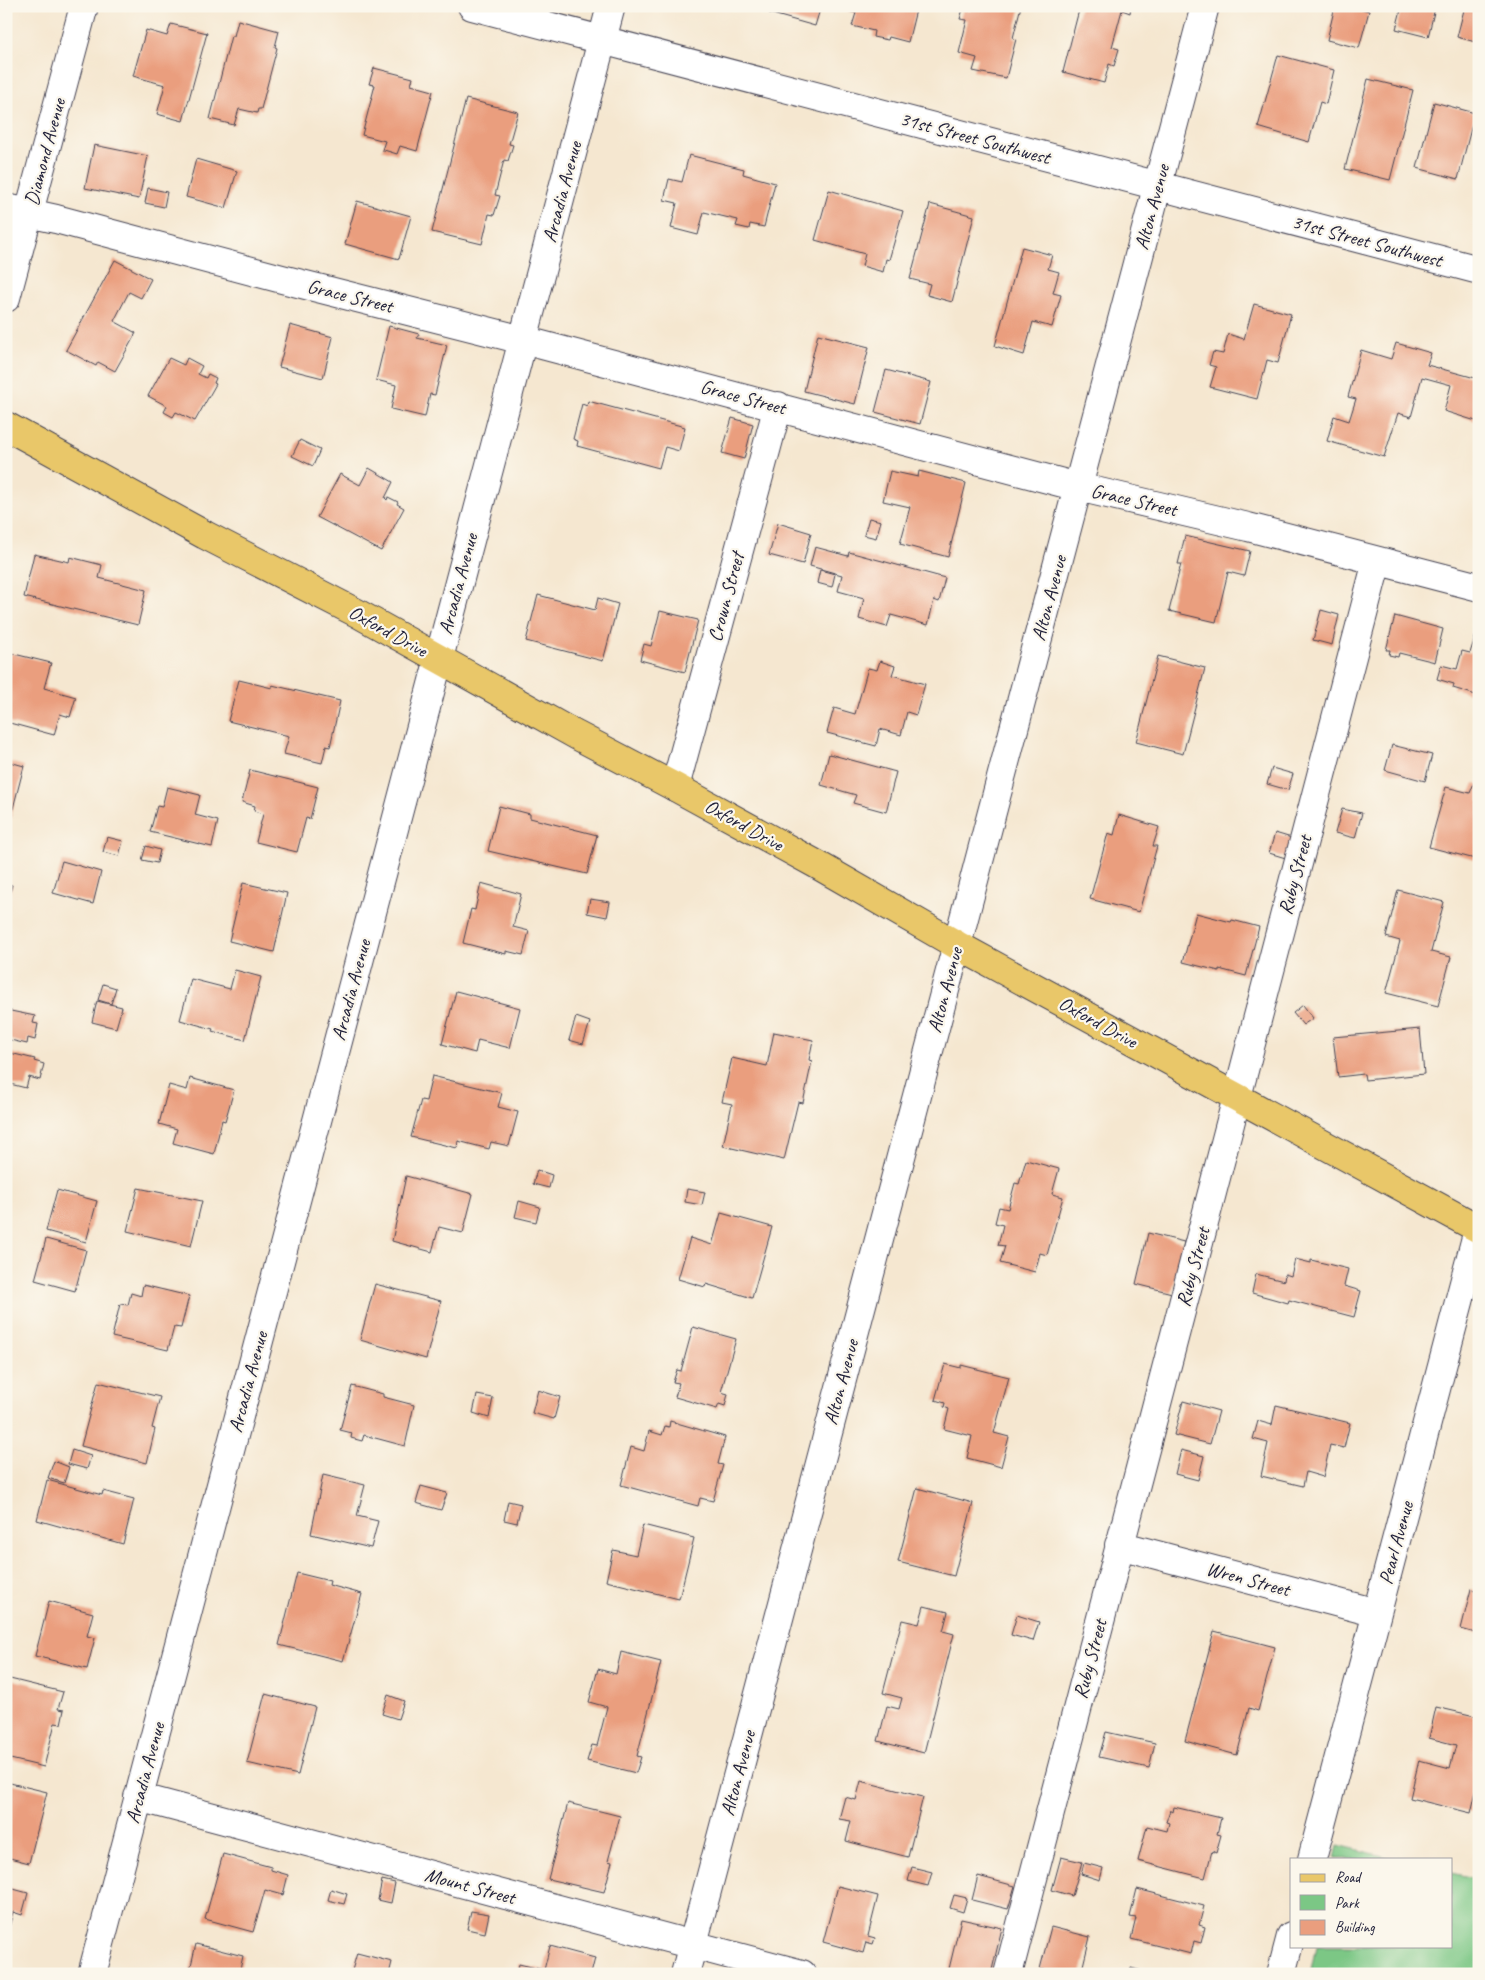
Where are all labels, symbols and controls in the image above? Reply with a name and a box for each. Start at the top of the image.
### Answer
street label: Diamond Avenue [19,94,72,208]
street label: 31st Street Southwest [897,106,1055,171]
street label: Arcadia Avenue [537,137,588,245]
street label: Alton Avenue [1129,160,1176,252]
street label: 31st Street Southwest [1289,209,1447,274]
street label: Grace Street [305,273,398,319]
street label: Grace Street [698,374,791,421]
street label: Grace Street [1089,478,1182,523]
street label: Arcadia Avenue [433,529,484,637]
street label: Crown Street [702,547,751,644]
street label: Alton Avenue [1026,551,1073,643]
street label: Oxford Drive [344,599,433,663]
street label: Oxford Drive [700,793,789,857]
street label: Ruby Street [1272,830,1318,917]
street label: Arcadia Avenue [326,935,377,1043]
street label: Alton Avenue [922,943,969,1035]
street label: Oxford Drive [1054,990,1143,1054]
street label: Ruby Street [1170,1222,1216,1309]
street label: Arcadia Avenue [223,1327,274,1435]
street label: Alton Avenue [818,1335,865,1427]
street label: Pearl Avenue [1373,1497,1419,1587]
street label: Wren Street [1204,1556,1295,1603]
street label: Ruby Street [1067,1614,1113,1701]
street label: Arcadia Avenue [120,1718,171,1826]
street label: Alton Avenue [715,1726,762,1818]
legend [1290,1858,1452,1948]
street label: Mount Street [422,1862,520,1911]
text: Road [1335,1868,1362,1887]
text: Park [1335,1894,1360,1913]
text: Building [1335,1918,1375,1937]

